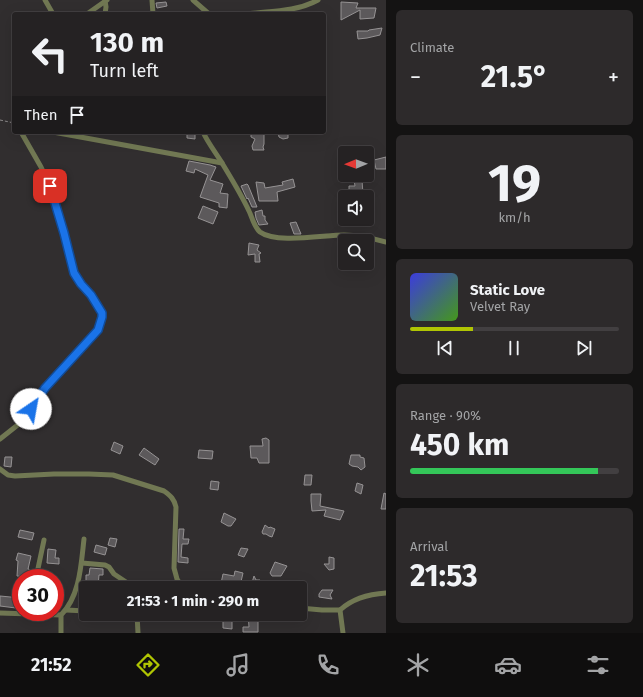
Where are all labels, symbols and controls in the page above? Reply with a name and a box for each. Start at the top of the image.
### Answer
text: 130 m [90,26,164,59]
icon: left [24,28,76,80]
text: Climate [410,40,454,55]
text: 21.5° [481,59,548,95]
text: Turn left [90,60,159,82]
text: − [410,64,421,91]
text: + [608,64,619,91]
icon: arrive [66,104,88,126]
text: Then [24,106,58,124]
north arrow [338,146,374,182]
map controls [338,146,374,270]
text: 19 [488,152,541,215]
pin [33,169,67,203]
icon: arrive [39,175,61,197]
button: sound [338,190,374,226]
text: km/h [498,210,531,225]
button: search [338,234,374,270]
text: Static Love [470,281,545,299]
text: Velvet Ray [470,299,530,314]
icon: previous [434,337,456,359]
icon: pause [503,337,525,359]
icon: next [573,337,595,359]
position arrow [10,388,52,430]
text: Range · 90% [410,408,481,423]
text: 450 km [410,427,509,463]
text: Arrival [410,539,448,554]
text: 21:53 [410,558,478,594]
speed limit sign: 30 [12,569,64,621]
text: 21:53 · 1 min · 290 m [127,592,259,610]
icon: directions [134,651,162,679]
icon: music [224,651,252,679]
icon: phone [314,651,342,679]
icon: climate [404,651,432,679]
icon: car [494,651,522,679]
icon: filters [584,651,612,679]
text: 21:52 [31,654,71,676]

